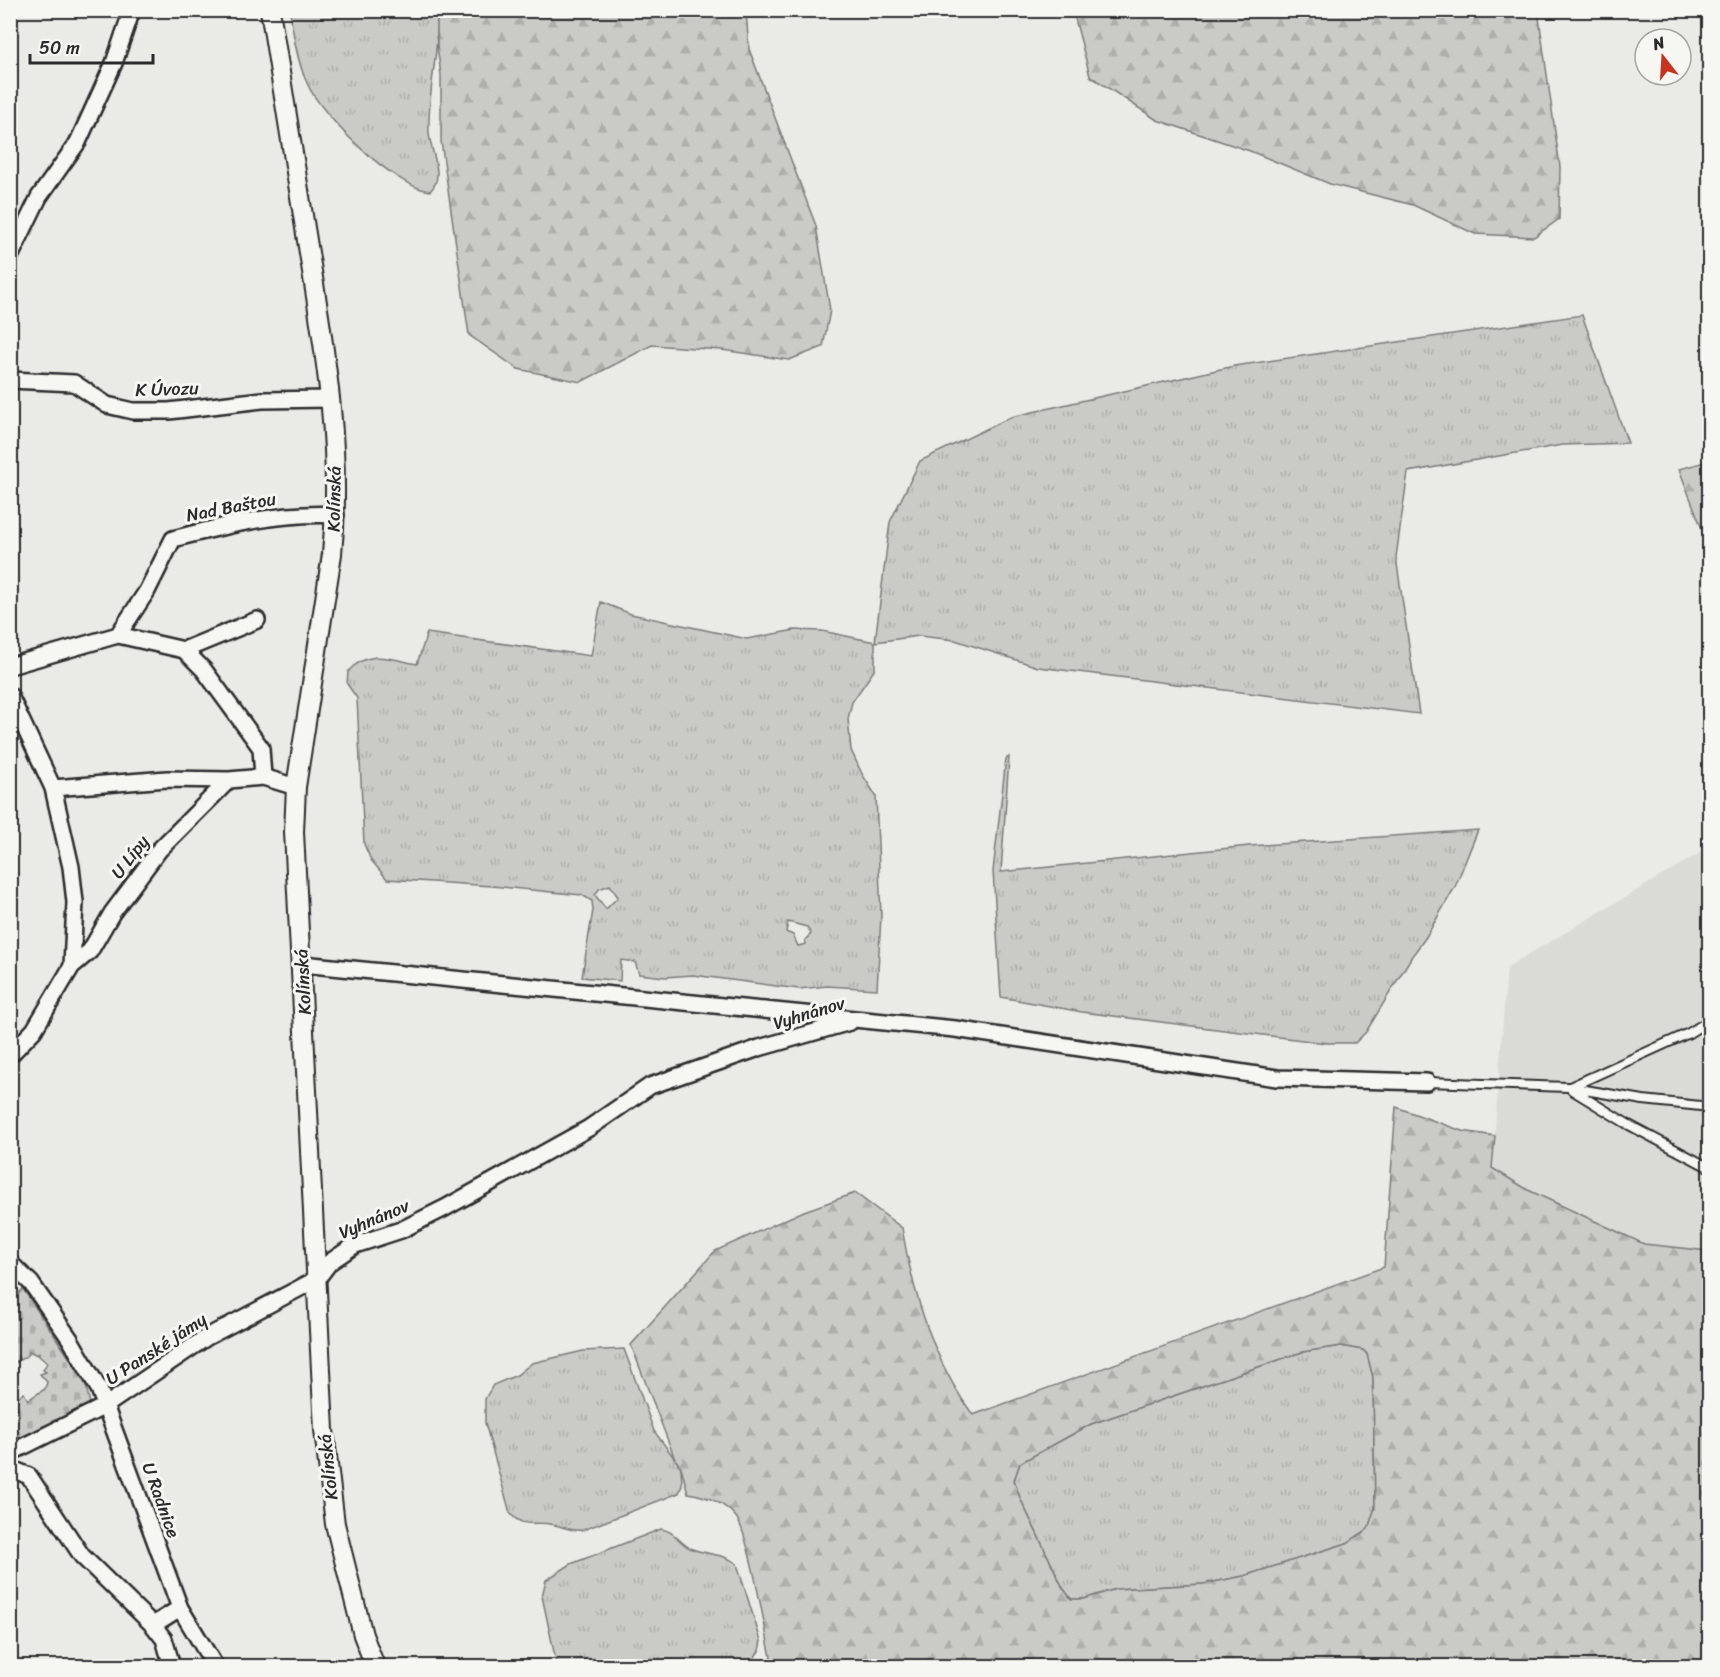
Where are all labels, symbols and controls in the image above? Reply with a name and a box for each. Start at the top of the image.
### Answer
scale bar [30,27,153,65]
north arrow [1633,27,1693,87]
text: N [1648,27,1669,59]
text: 50 m [39,32,80,64]
street label: K Úvozu [135,372,200,406]
street label: Kolínská [317,466,351,532]
street label: Nad Baštou [183,483,279,531]
street label: U Lípy [102,827,158,886]
street label: Kolínská [285,948,321,1016]
street label: Vyhnánov [769,987,850,1039]
street label: Vyhnánov [334,1190,415,1248]
street label: U Panské jámy [99,1304,214,1394]
street label: Kolínská [309,1433,347,1501]
street label: U Radnice [133,1458,190,1543]

